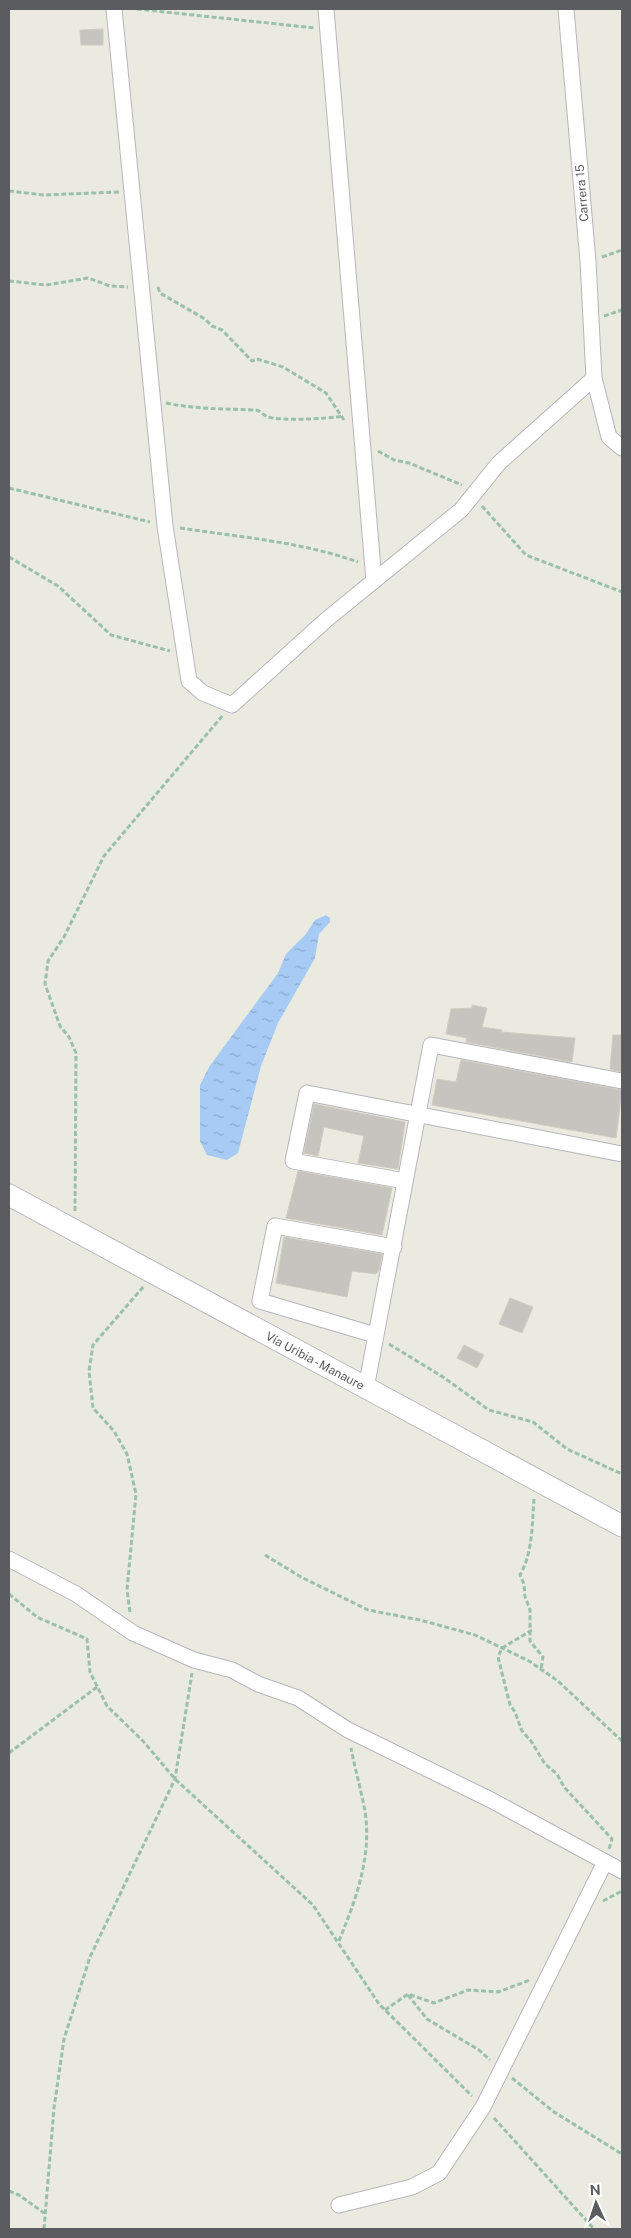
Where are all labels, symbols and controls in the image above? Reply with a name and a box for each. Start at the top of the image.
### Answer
street label: Carrera 15 [572,163,591,222]
street label: Vía Uribia - Manaure [263,1329,367,1393]
north arrow [571,2178,621,2228]
text: N [589,2182,601,2198]

